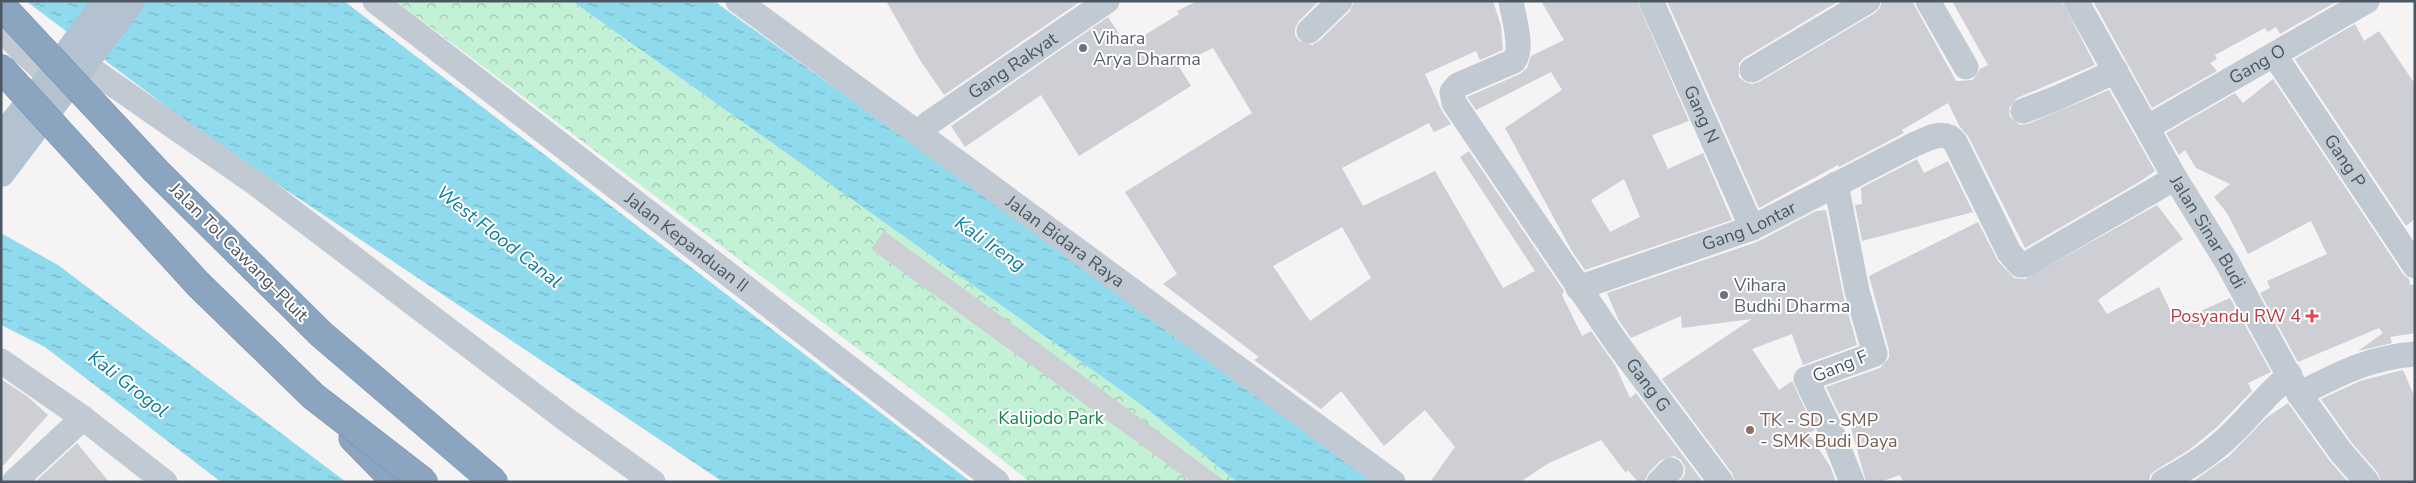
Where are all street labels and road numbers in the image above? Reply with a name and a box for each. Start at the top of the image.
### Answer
street label: Gang Rakyat [963,26,1063,105]
street label: Gang O [2224,38,2290,90]
street label: Gang N [1678,81,1725,147]
street label: Gang P [2318,129,2371,192]
street label: Jalan Sinar Budi [2164,170,2251,293]
street label: Jalan Tol Cawang–Pluit [164,177,314,327]
street label: Jalan Kepanduan II [619,186,753,297]
street label: Jalan Bidara Raya [1000,189,1130,293]
street label: Gang Lontar [1699,195,1801,256]
street label: Gang F [1809,344,1871,388]
street label: Gang G [1620,353,1676,416]

